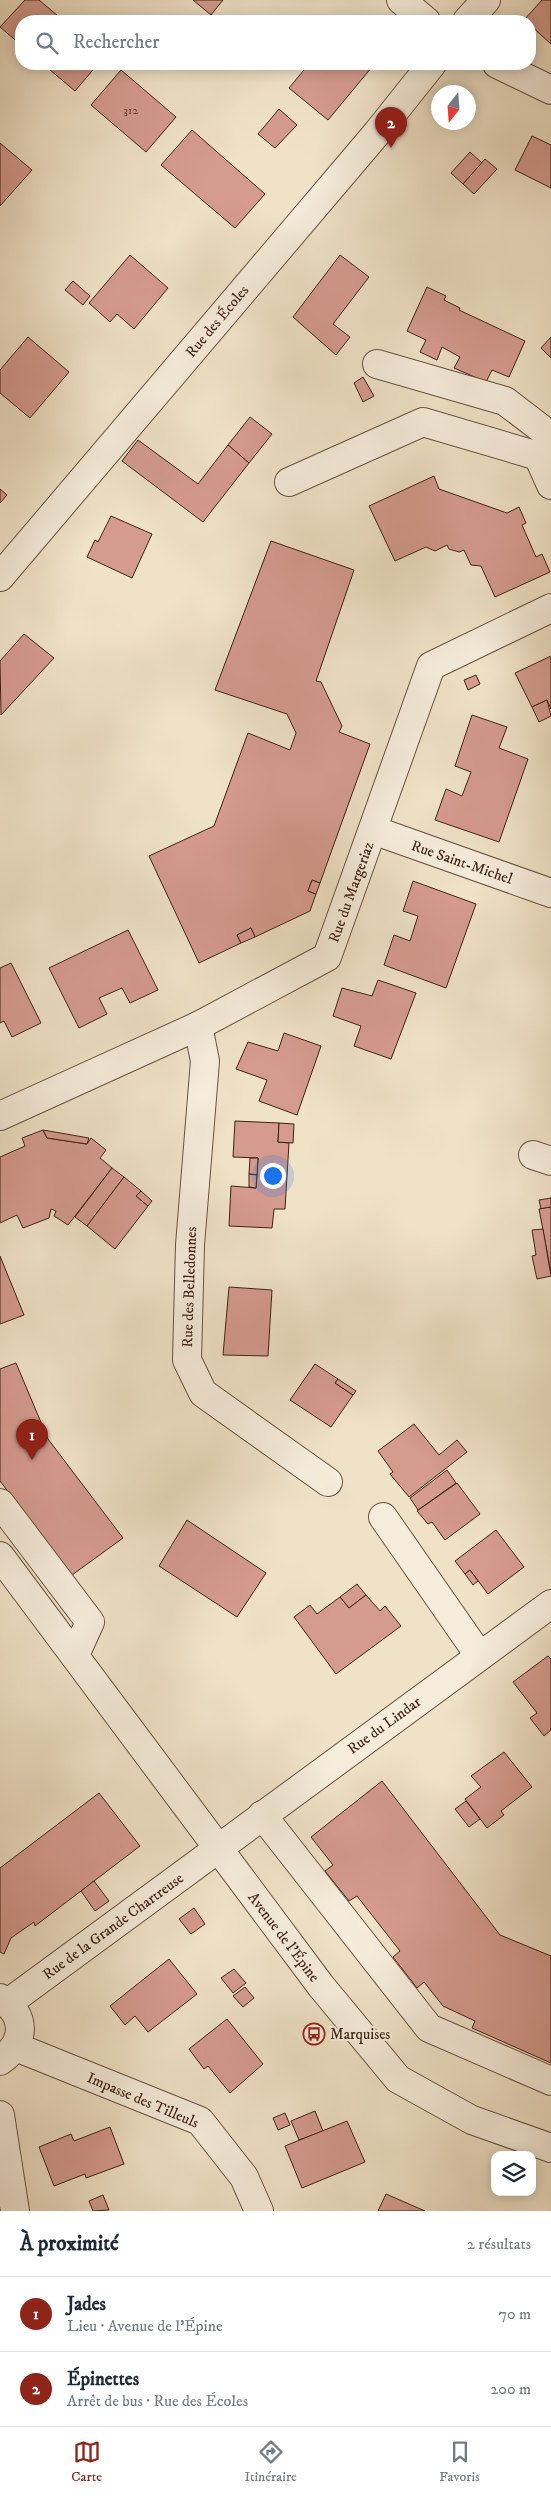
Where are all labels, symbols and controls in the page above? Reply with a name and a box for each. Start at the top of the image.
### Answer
search box [15,15,536,70]
icon: search [33,29,61,57]
text: Rechercher [73,31,159,54]
north arrow [431,85,476,130]
house number: 312 [124,103,138,118]
pin: 2 [375,107,407,148]
street label: Rue des Écoles [182,281,253,361]
street label: Rue Saint-Michel [409,836,515,889]
street label: Rue du Margeriaz [324,839,379,945]
your location [260,1163,286,1189]
street label: Rue des Belledonnes [178,1226,201,1348]
pin: 1 [16,1419,48,1460]
street label: Rue du Lindar [344,1692,425,1759]
street label: Rue de la Grande Chartreuse [39,1869,188,1984]
street label: Avenue de l'Épine [244,1889,324,1986]
bus stop icon: Marquises [302,2022,326,2046]
place label: Marquises [330,2025,390,2044]
street label: Impasse des Tilleuls [84,2068,202,2133]
map controls [491,2151,536,2196]
button: layers [491,2151,536,2196]
text: À proximité [20,2231,119,2257]
text: 2 résultats [467,2234,531,2254]
text: Jades [67,2293,106,2316]
text: 1 [33,2304,39,2324]
text: 70 m [499,2304,531,2324]
text: Lieu · Avenue de l'Épine [67,2316,223,2336]
text: Épinettes [67,2368,139,2391]
text: 2 [32,2379,40,2399]
text: 200 m [490,2379,531,2399]
text: Arrêt de bus · Rue des Écoles [67,2391,248,2411]
tab: Carte [71,2438,102,2486]
tab: Itinéraire [244,2438,297,2486]
tab: Favoris [439,2438,480,2486]

